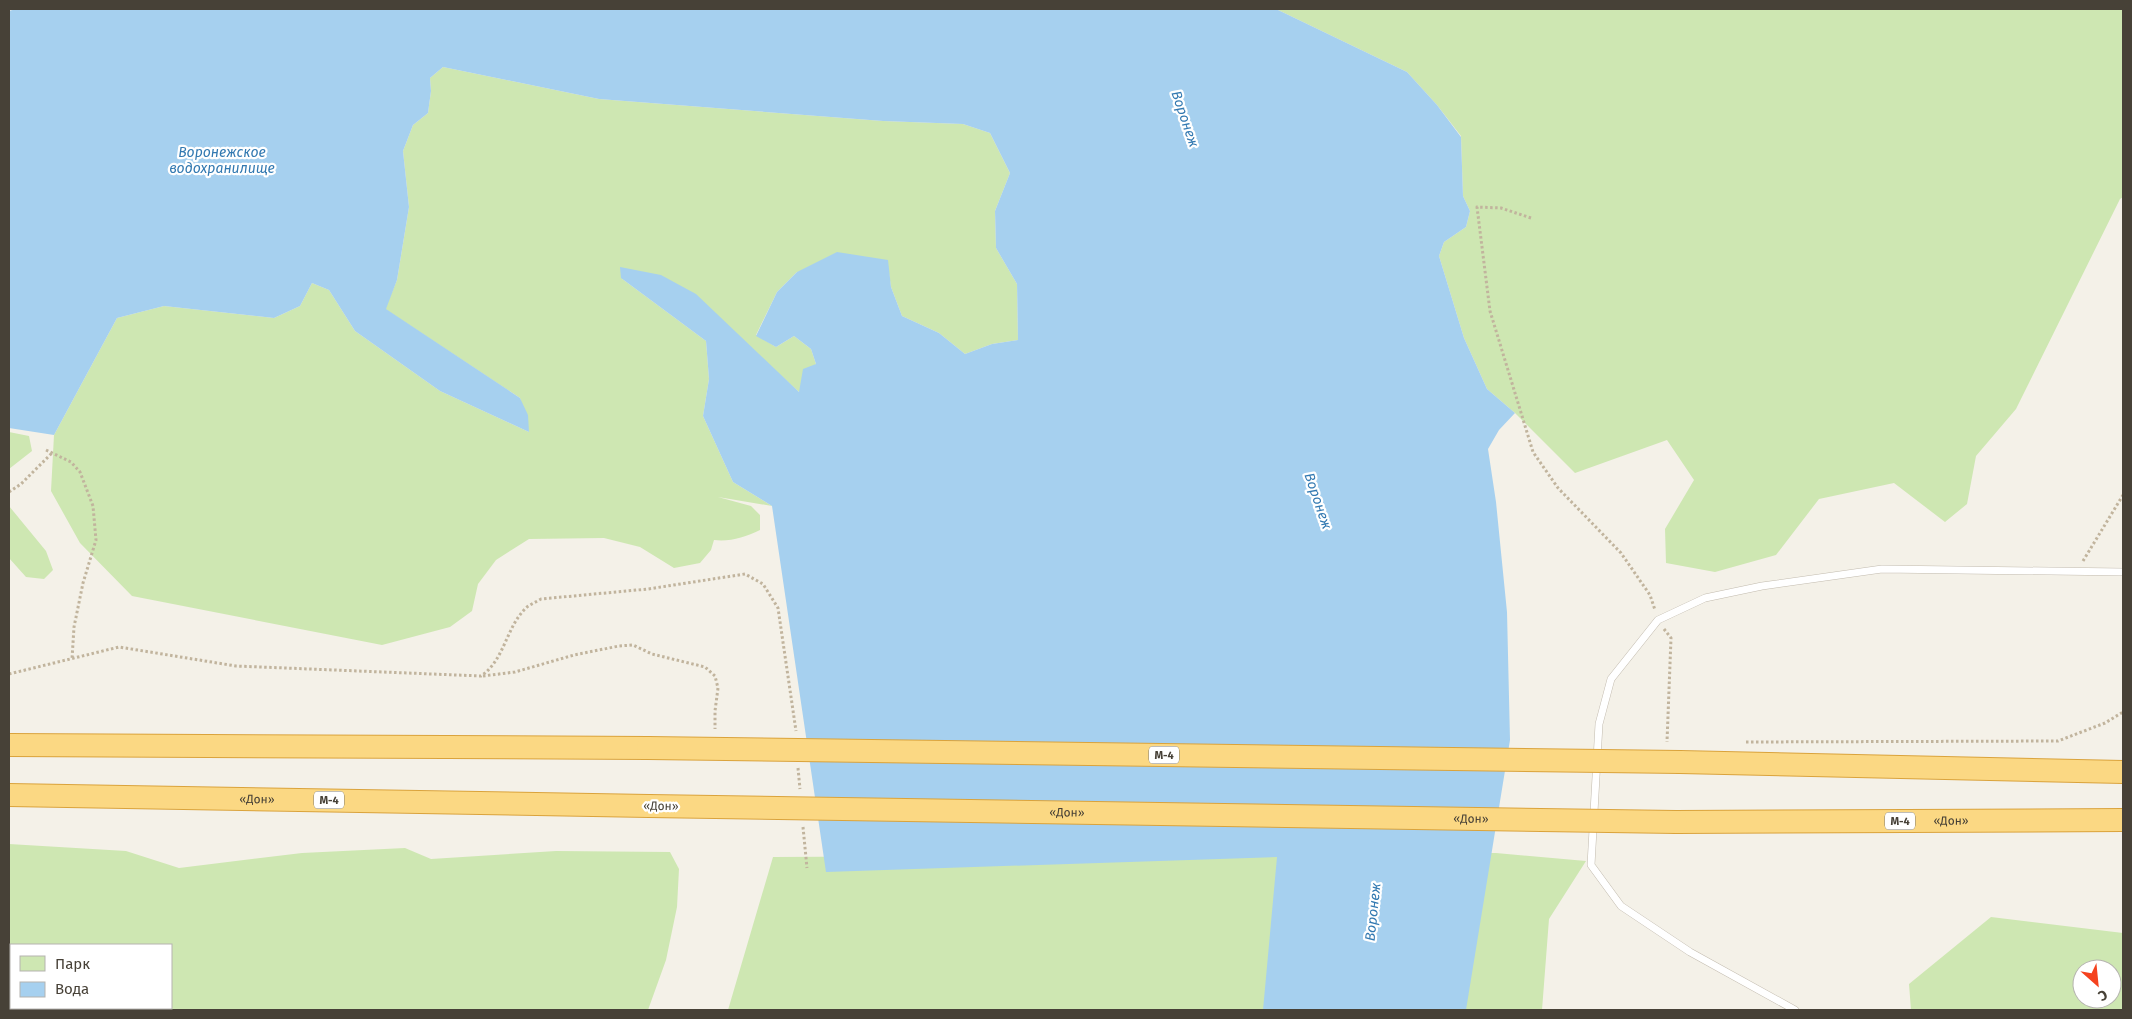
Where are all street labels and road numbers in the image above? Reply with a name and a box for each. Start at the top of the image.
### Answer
road number: М-4 [1149,746,1179,764]
street label: «Дон» [239,792,275,807]
road number: М-4 [314,792,344,808]
street label: «Дон» [643,799,679,813]
street label: «Дон» [1049,805,1085,820]
street label: «Дон» [1453,812,1489,826]
road number: М-4 [1885,812,1915,829]
street label: «Дон» [1933,814,1969,828]

